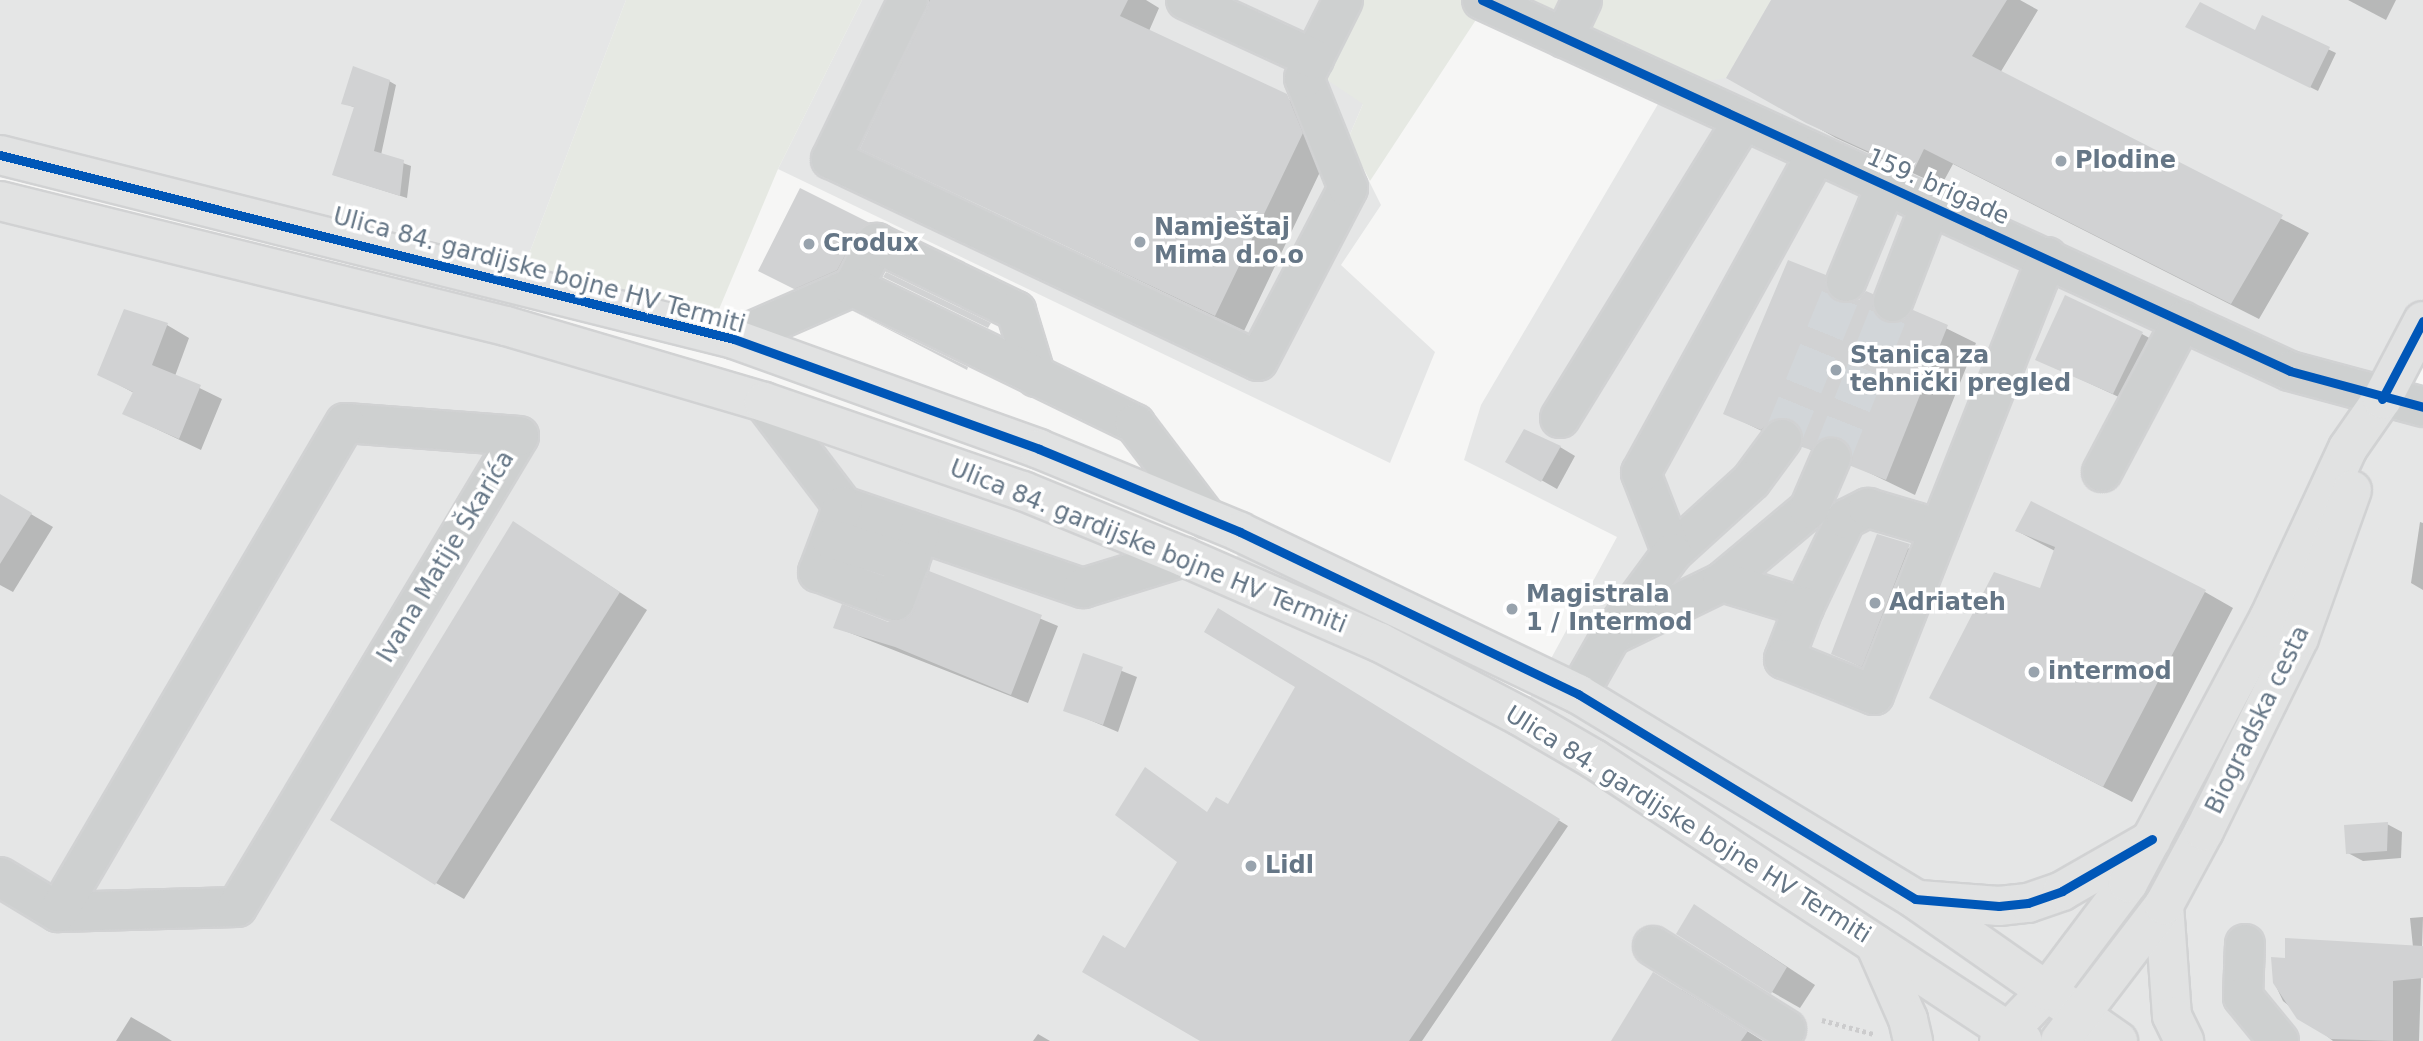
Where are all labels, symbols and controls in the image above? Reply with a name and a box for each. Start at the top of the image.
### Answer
street label: 159. brigade [1862,143,2014,231]
place label: Plodine [2075,147,2176,175]
marker: Plodine [2053,153,2069,169]
street label: Ulica 84. gardijske bojne HV Termiti [330,202,748,340]
place label: Namještaj Mima d.o.o [1154,214,1304,270]
place label: Crodux [823,230,919,258]
marker: Namještaj Mima d.o.o [1132,234,1148,250]
marker: Crodux [801,236,817,252]
place label: Stanica za tehnički pregled [1850,342,2071,398]
marker: Stanica za tehnički pregled [1828,362,1844,378]
street label: Ivana Matije Škarića [371,446,521,668]
street label: Ulica 84. gardijske bojne HV Termiti [945,454,1351,640]
place label: Magistrala 1 / Intermod [1526,581,1692,637]
place label: Adriateh [1889,589,2006,617]
marker: Adriateh [1867,595,1883,611]
marker: Magistrala 1 / Intermod [1504,601,1520,617]
street label: Biogradska cesta [2200,621,2316,819]
place label: intermod [2048,658,2172,686]
marker: intermod [2026,664,2042,680]
street label: Ulica 84. gardijske bojne HV Termiti [1500,700,1876,950]
place label: Lidl [1265,852,1314,880]
marker: Lidl [1243,858,1259,874]

